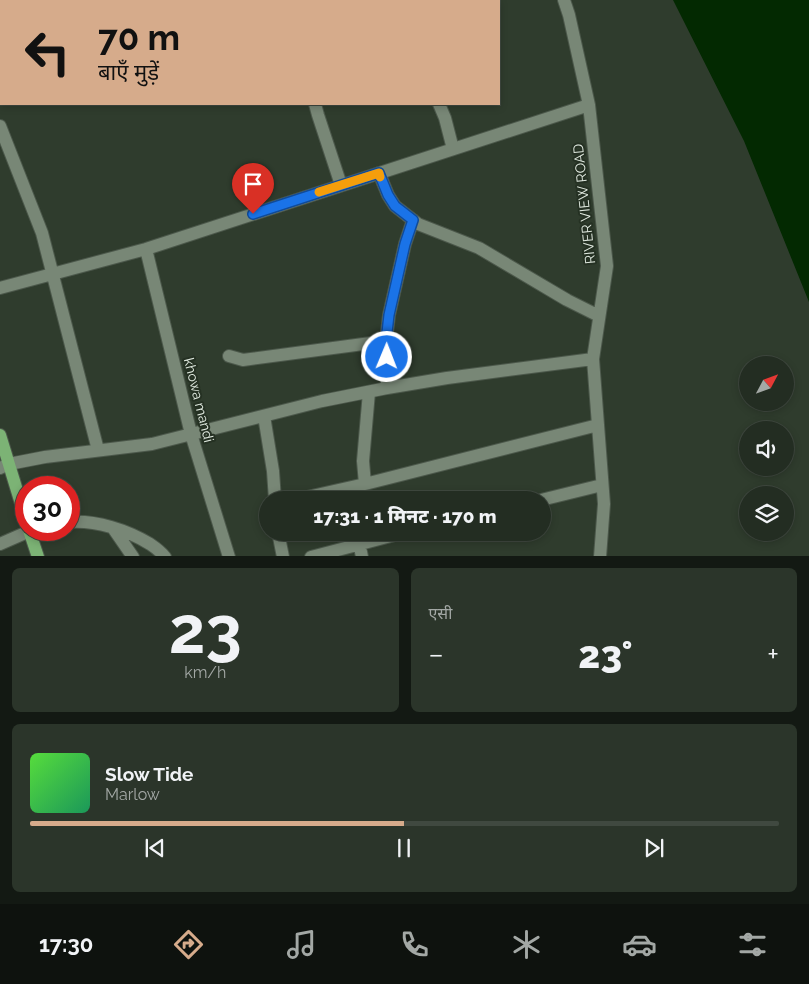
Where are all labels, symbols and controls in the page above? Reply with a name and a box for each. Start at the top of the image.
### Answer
text: 70 m [98,17,180,58]
icon: left [15,20,80,85]
text: बाएँ मुड़ें [98,59,159,85]
street label: RIVER VIEW ROAD [570,143,598,265]
pin [232,163,274,214]
icon: arrive [239,170,267,198]
position arrow [360,330,412,382]
street label: khowa mandi [181,356,217,444]
north arrow [739,356,794,411]
map controls [739,356,794,541]
button: sound [739,421,794,476]
speed limit sign: 30 [15,476,80,541]
button: layers [739,486,794,541]
text: 17:31 · 1 मिनट · 170 m [313,505,497,527]
text: 23 [169,592,242,668]
text: एसी [429,604,452,623]
text: 23° [578,632,633,677]
text: − [429,638,444,671]
text: + [767,638,779,671]
text: km/h [184,663,226,682]
text: Slow Tide [105,763,194,785]
text: Marlow [105,785,160,804]
icon: previous [141,834,169,862]
icon: pause [390,834,418,862]
icon: next [640,834,668,862]
icon: directions [171,927,206,962]
icon: music [284,927,319,962]
icon: phone [397,927,432,962]
icon: climate [509,927,544,962]
icon: car [622,927,657,962]
icon: filters [735,927,770,962]
text: 17:30 [39,931,93,957]

